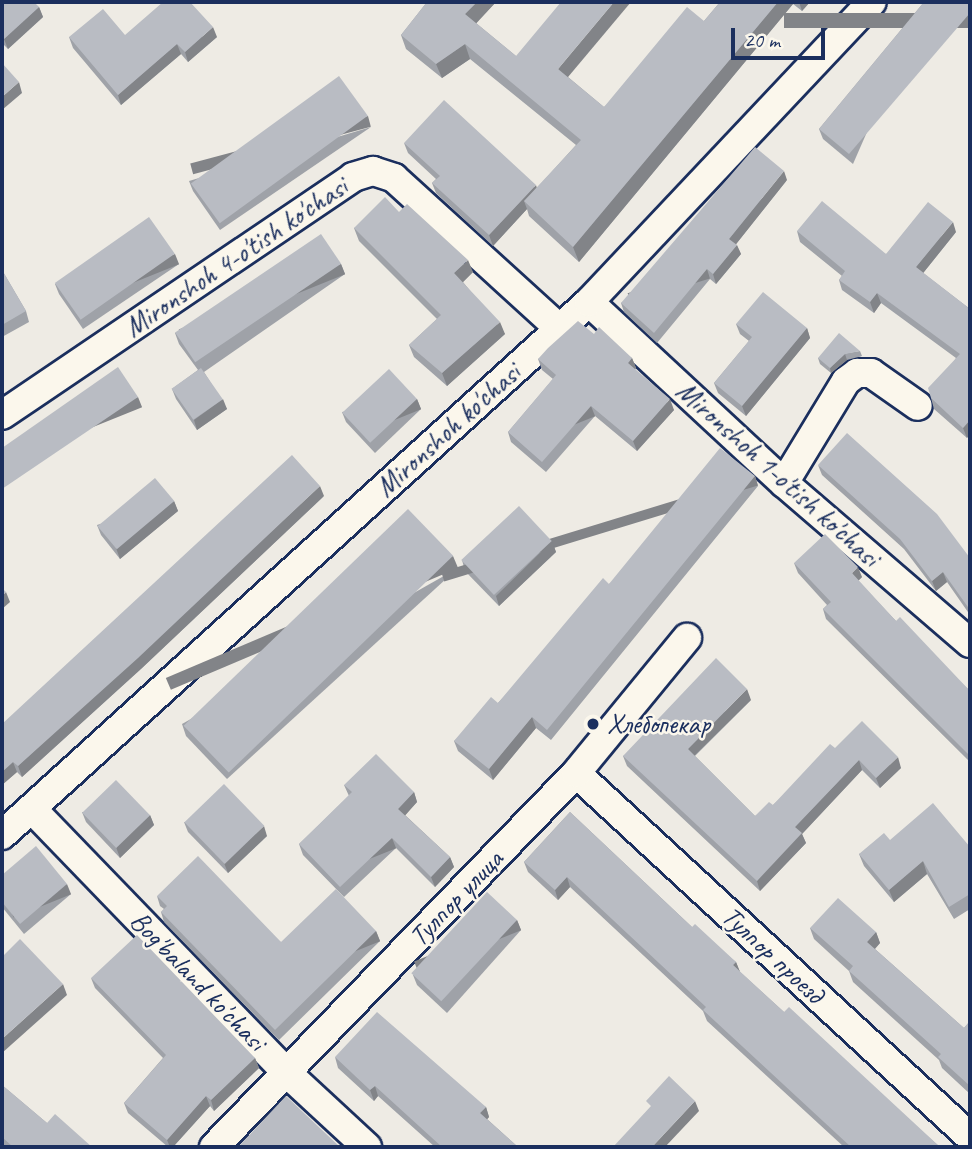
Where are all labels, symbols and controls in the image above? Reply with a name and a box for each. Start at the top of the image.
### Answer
scale bar [734,14,828,58]
text: 20 m [744,27,780,53]
street label: Mironshoh 4-o'tish ko'chasi [118,170,354,344]
street label: Mironshoh ko'chasi [369,356,527,504]
street label: Mironshoh 1-o'tish ko'chasi [669,374,887,574]
place label: Хлебопекар [607,707,710,741]
marker: Хлебопекар [585,716,601,732]
street label: Тулпор улица [401,842,511,954]
street label: Тулпор проезд [715,899,831,1011]
street label: Bog'baland ko'chasi [123,904,273,1058]

